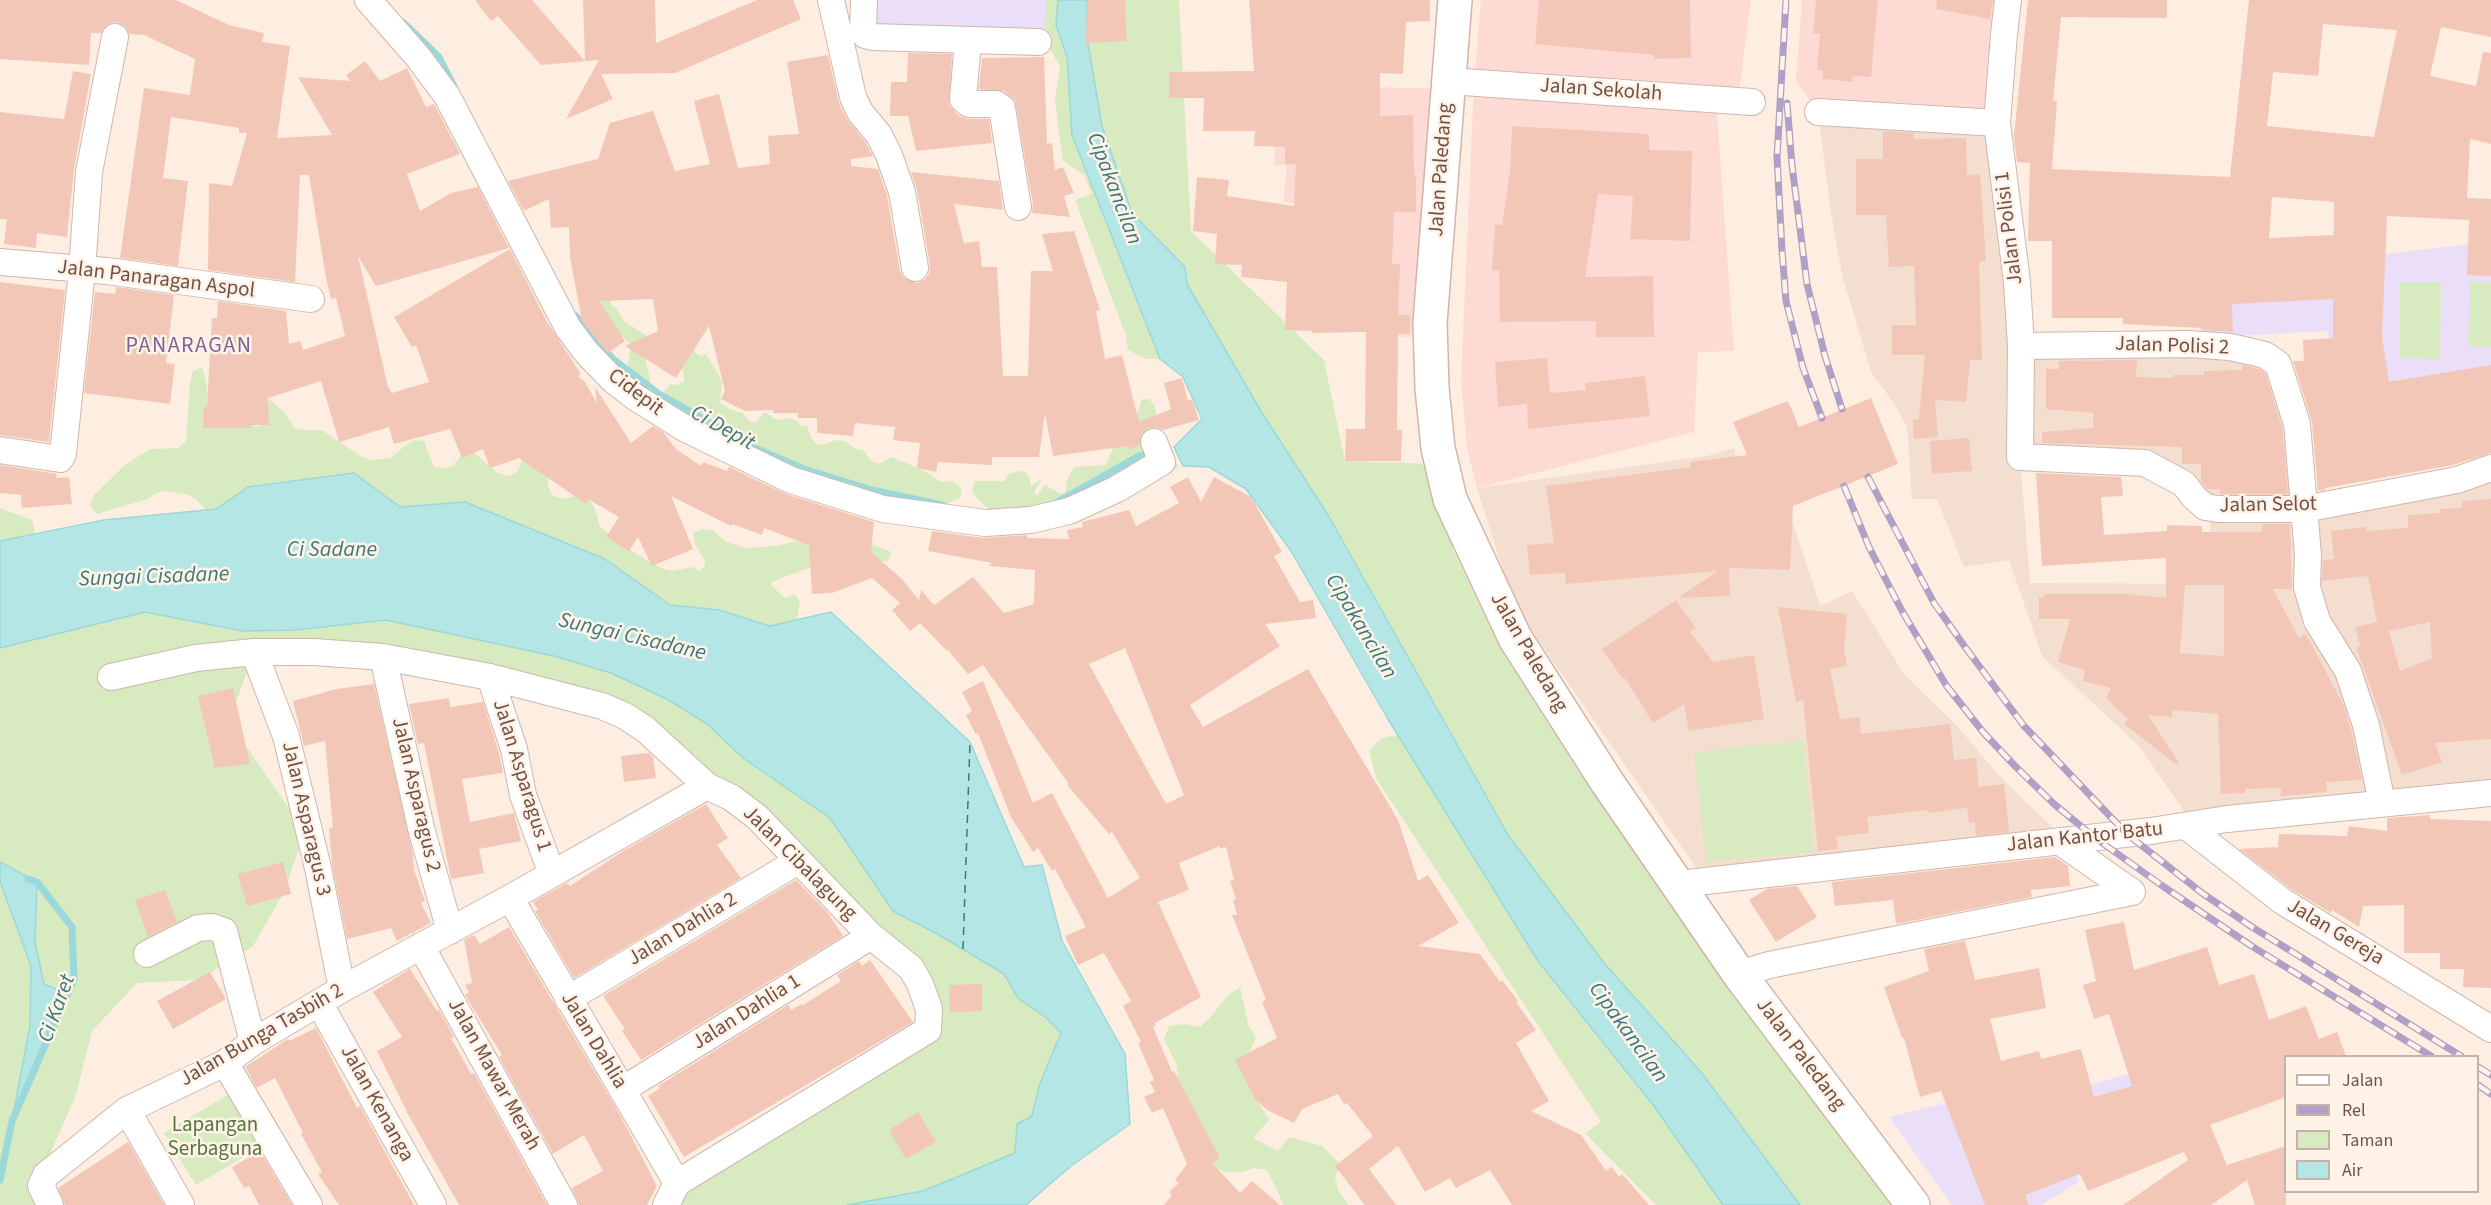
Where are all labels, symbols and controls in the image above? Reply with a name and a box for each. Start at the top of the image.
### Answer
street label: Jalan Sekolah [1539,74,1663,108]
street label: Jalan Paledang [1425,102,1459,238]
water label: Cipakancilan [1080,129,1146,249]
street label: Jalan Polisi 1 [1991,170,2029,286]
street label: Jalan Panaragan Aspol [56,255,256,305]
street label: Jalan Polisi 2 [2115,332,2229,362]
district label: PANARAGAN [126,334,252,360]
street label: Cidepit [602,364,668,422]
water label: Ci Depit [685,401,759,457]
street label: Jalan Selot [2219,493,2317,519]
water label: Ci Sadane [287,538,377,564]
water label: Sungai Cisadane [78,562,230,594]
water label: Cipakancilan [1318,570,1402,684]
street label: Jalan Paledang [1484,589,1572,717]
water label: Sungai Cisadane [556,608,708,668]
street label: Jalan Asparagus 1 [486,697,556,855]
street label: Jalan Asparagus 2 [385,715,445,875]
street label: Jalan Asparagus 3 [275,739,335,899]
street label: Jalan Cibalagung [737,802,861,926]
street label: Jalan Kantor Batu [2005,817,2165,859]
street label: Jalan Dahlia 2 [624,888,742,972]
street label: Jalan Gereja [2282,894,2388,972]
street label: Jalan Dahlia 1 [688,970,806,1056]
water label: Ci Karet [34,972,82,1046]
water label: Cipakancilan [1582,978,1672,1088]
street label: Jalan Bunga Tasbih 2 [176,979,348,1093]
street label: Jalan Dahlia [554,988,632,1094]
street label: Jalan Paledang [1750,994,1850,1116]
street label: Jalan Mawar Merah [441,995,545,1155]
street label: Jalan Kenanga [334,1041,418,1167]
legend [2284,1055,2479,1193]
text: Jalan [2342,1068,2383,1093]
text: Rel [2342,1098,2366,1123]
park label: Lapangan Serbaguna [168,1113,262,1163]
text: Taman [2342,1128,2393,1153]
text: Air [2342,1158,2362,1183]

